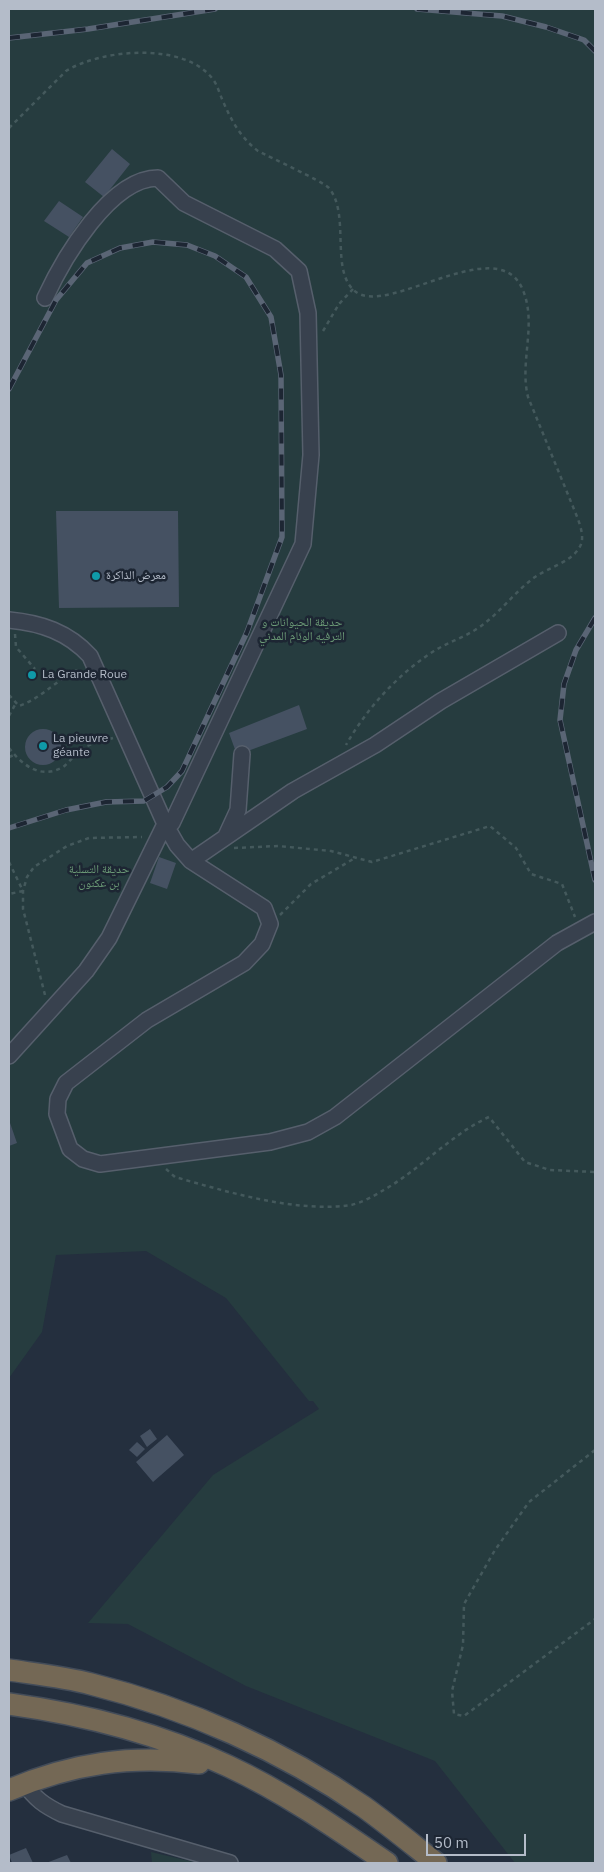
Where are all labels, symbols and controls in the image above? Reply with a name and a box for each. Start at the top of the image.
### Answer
place label: معرض الذاكرة [106,569,166,583]
marker: معرض الذاكرة [90,570,102,582]
park label: حديقة الحيوانات و الترفيه الوئام المدني [259,616,345,644]
place label: La Grande Roue [42,668,127,682]
marker: La Grande Roue [26,669,38,681]
place label: La pieuvre géante [53,732,108,760]
marker: La pieuvre géante [37,740,49,752]
park label: حديقة التسلية بن عكنون [69,863,129,891]
scale bar [429,1824,529,1856]
text: 50 m [434,1833,469,1852]

